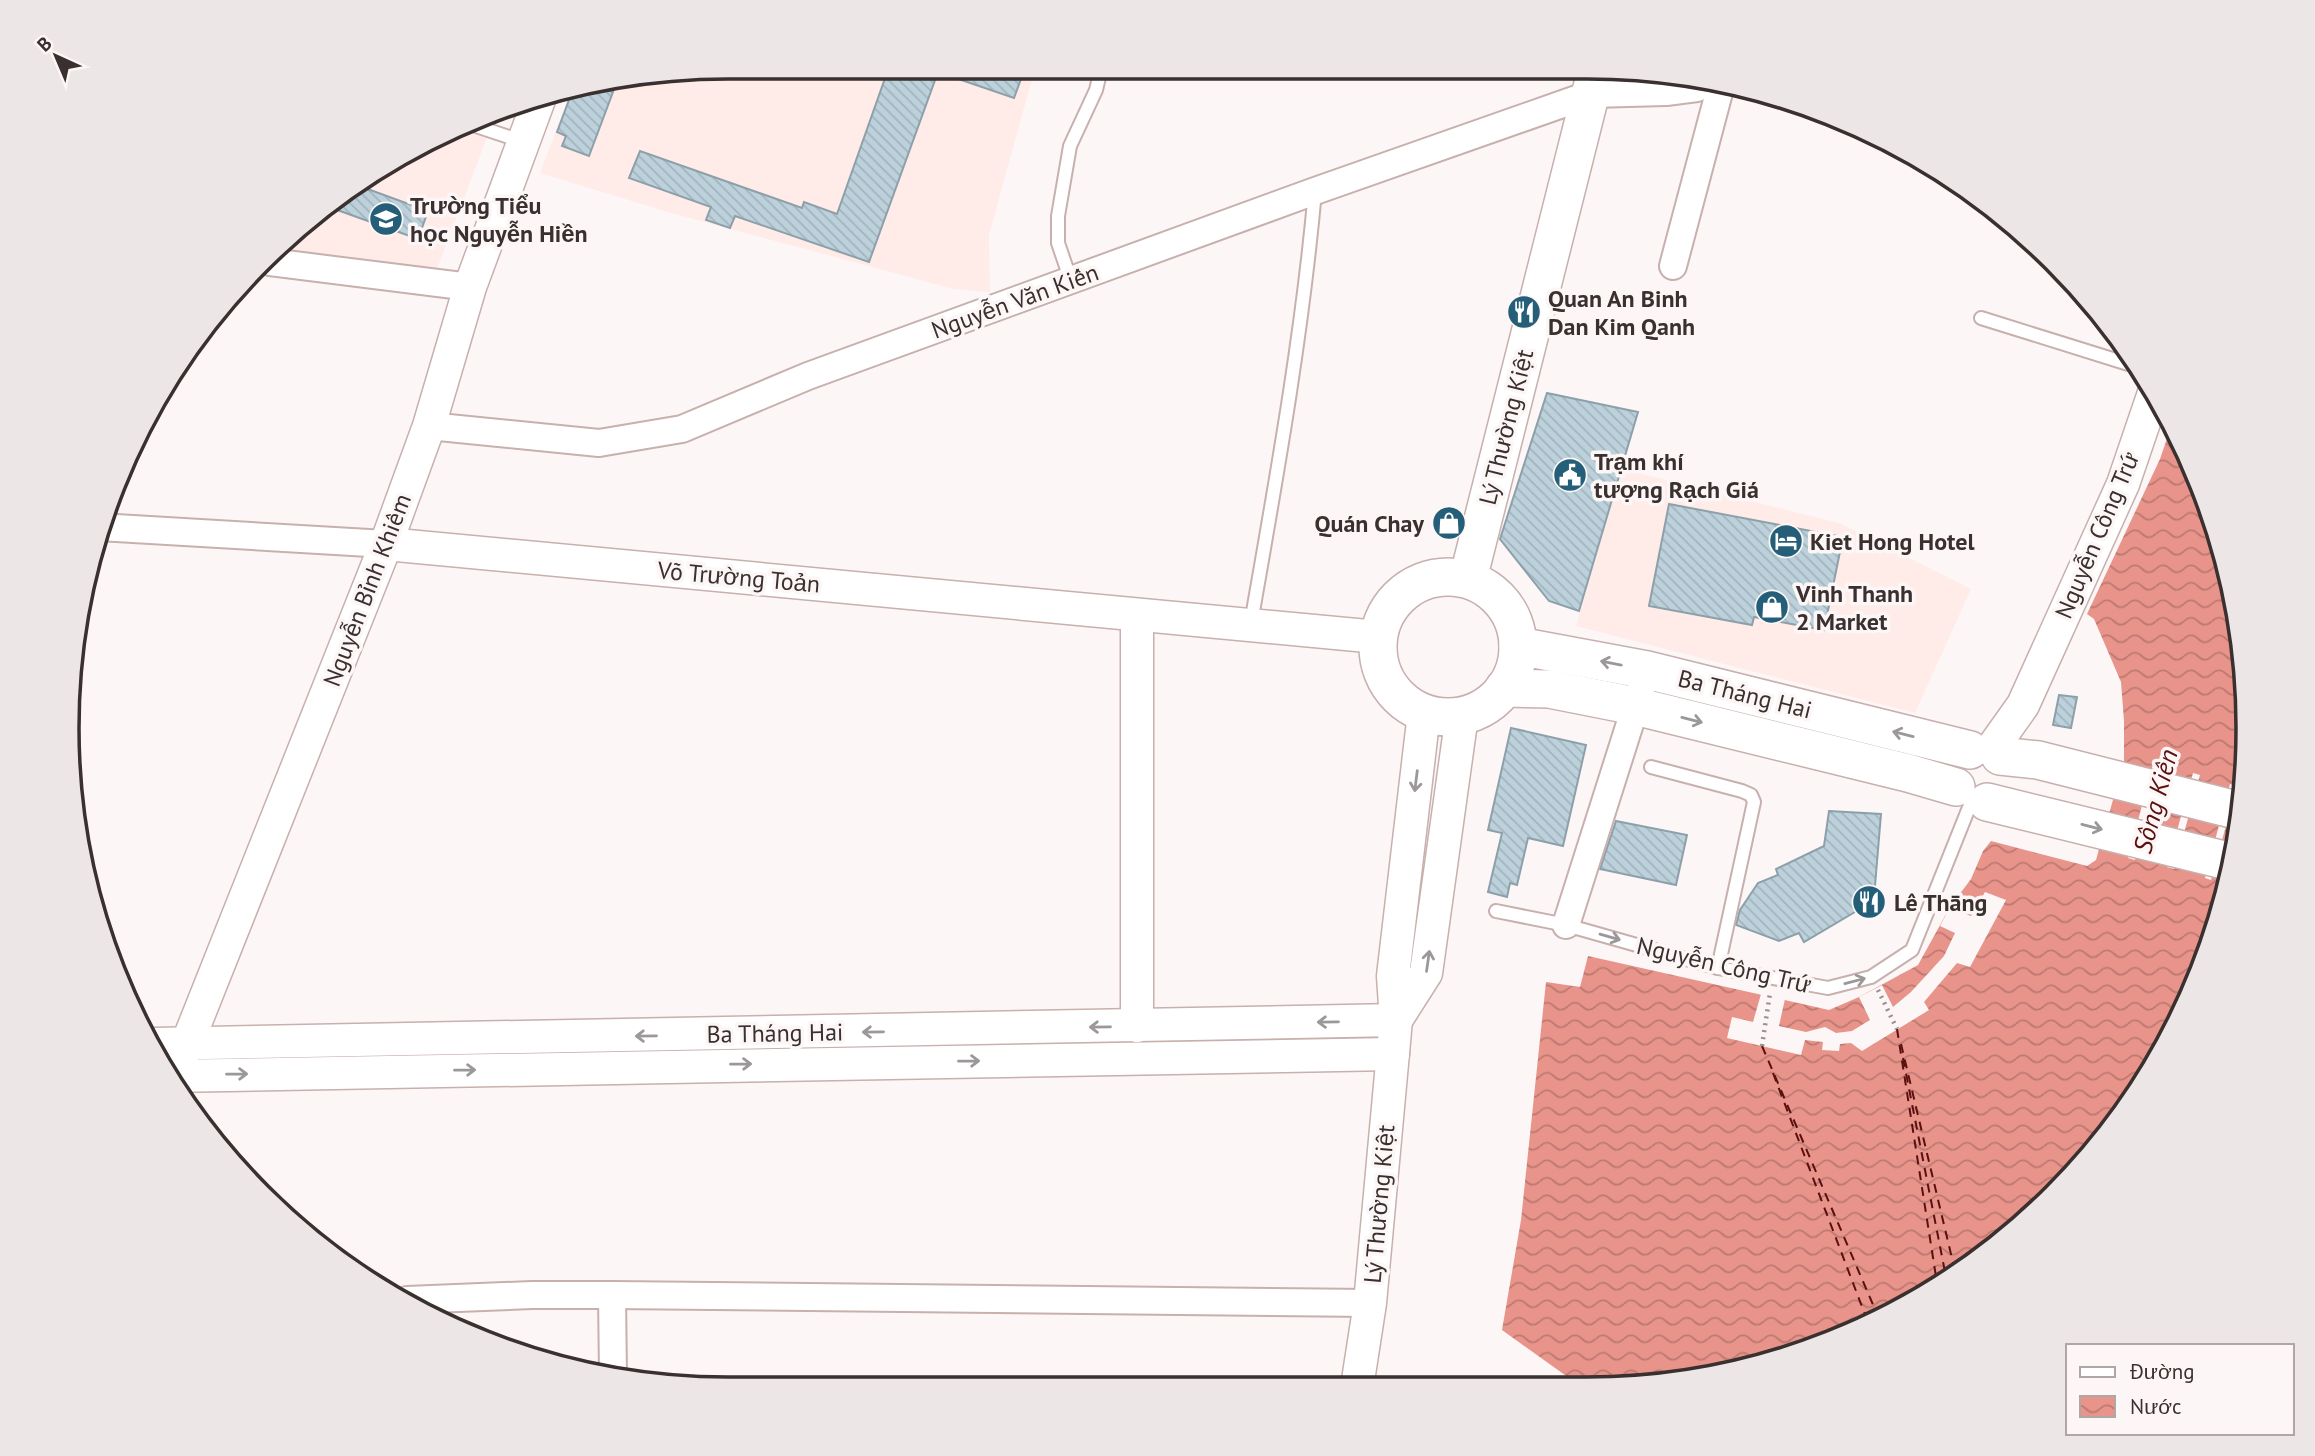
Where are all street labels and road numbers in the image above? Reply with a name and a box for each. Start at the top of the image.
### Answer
street label: Nguyễn Văn Kiến [927,256,1103,346]
street label: Lý Thường Kiệt [1472,346,1540,508]
street label: Nguyễn Công Trứ [2048,447,2146,623]
street label: Nguyễn Bỉnh Khiêm [316,489,418,691]
street label: Võ Trường Toản [655,554,822,600]
street label: Ba Tháng Hai [1675,662,1815,726]
street label: Nguyễn Công Trứ [1634,930,1814,1000]
street label: Ba Tháng Hai [706,1016,844,1050]
street label: Lý Thường Kiệt [1357,1123,1401,1285]

